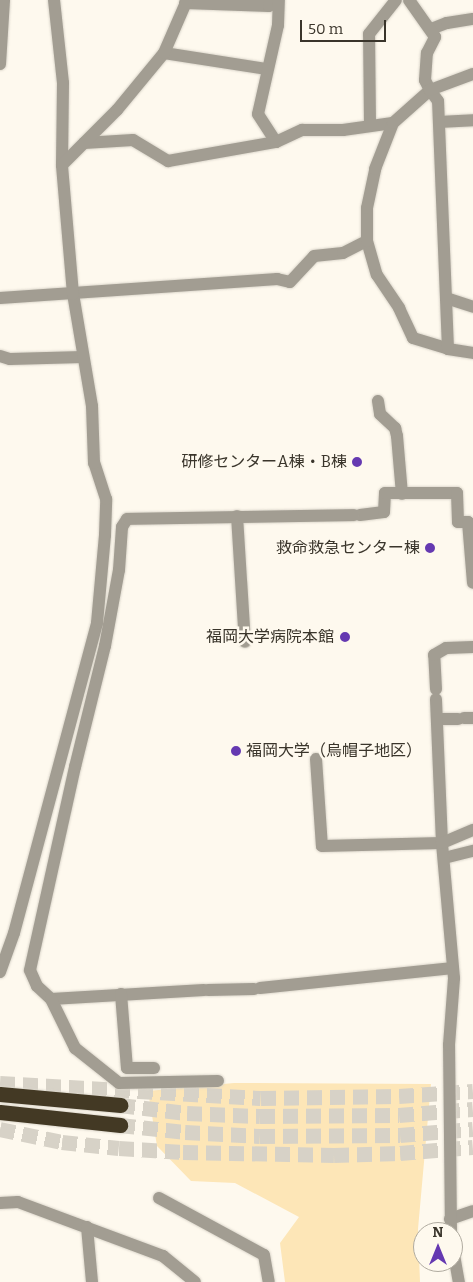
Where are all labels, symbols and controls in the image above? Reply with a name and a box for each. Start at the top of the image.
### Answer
scale bar [303,10,389,42]
text: 50 m [308,20,343,38]
place label: 研修センターA棟・B棟 [181,452,347,472]
marker: 研修センターA棟・B棟 [351,456,363,468]
place label: 救命救急センター棟 [276,538,420,558]
marker: 救命救急センター棟 [424,542,436,554]
place label: 福岡大学病院本館 [206,627,334,647]
marker: 福岡大学病院本館 [338,630,352,644]
place label: 福岡大学（烏帽子地区） [246,741,422,761]
marker: 福岡大学（烏帽子地区） [230,745,242,757]
north arrow [413,1222,463,1272]
text: N [433,1224,443,1241]

